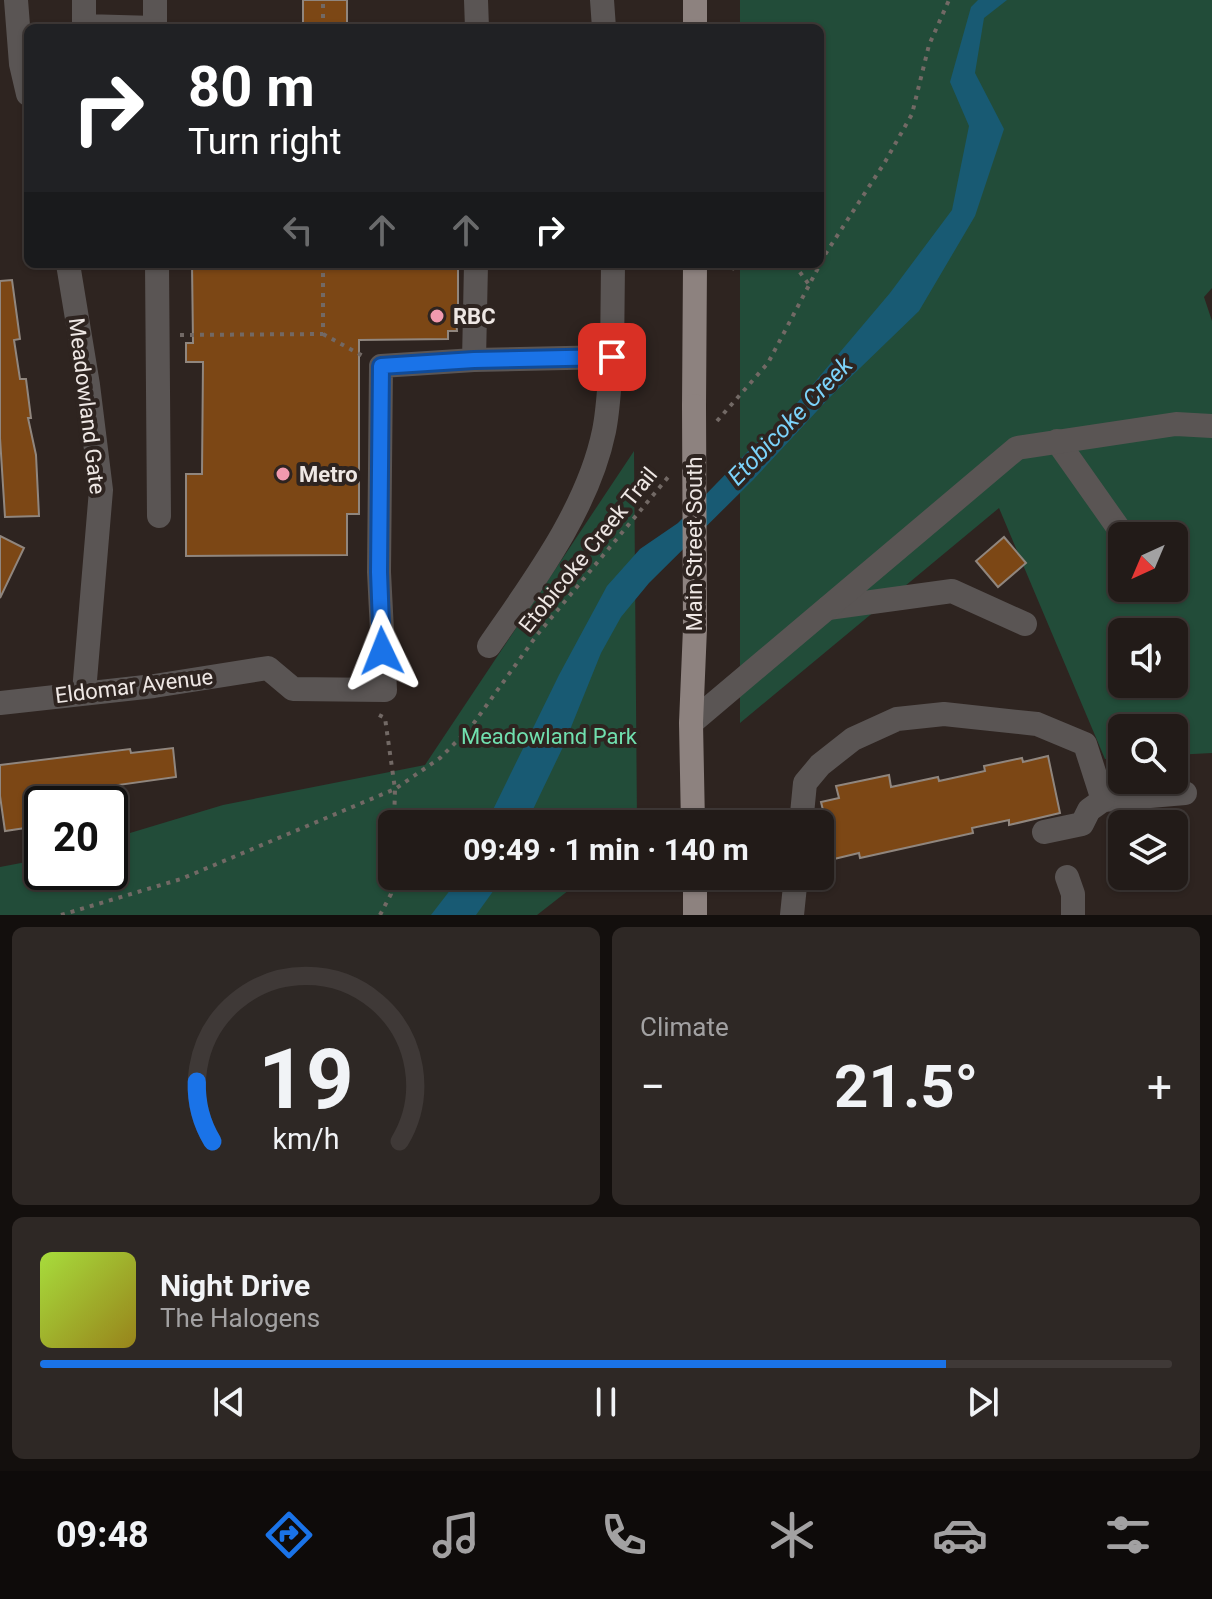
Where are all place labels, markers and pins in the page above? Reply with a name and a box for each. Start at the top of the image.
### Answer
place label: RBC [453,304,496,329]
marker: RBC [428,307,446,325]
pin [578,323,646,391]
place label: Metro [299,462,358,487]
marker: Metro [274,465,292,483]

